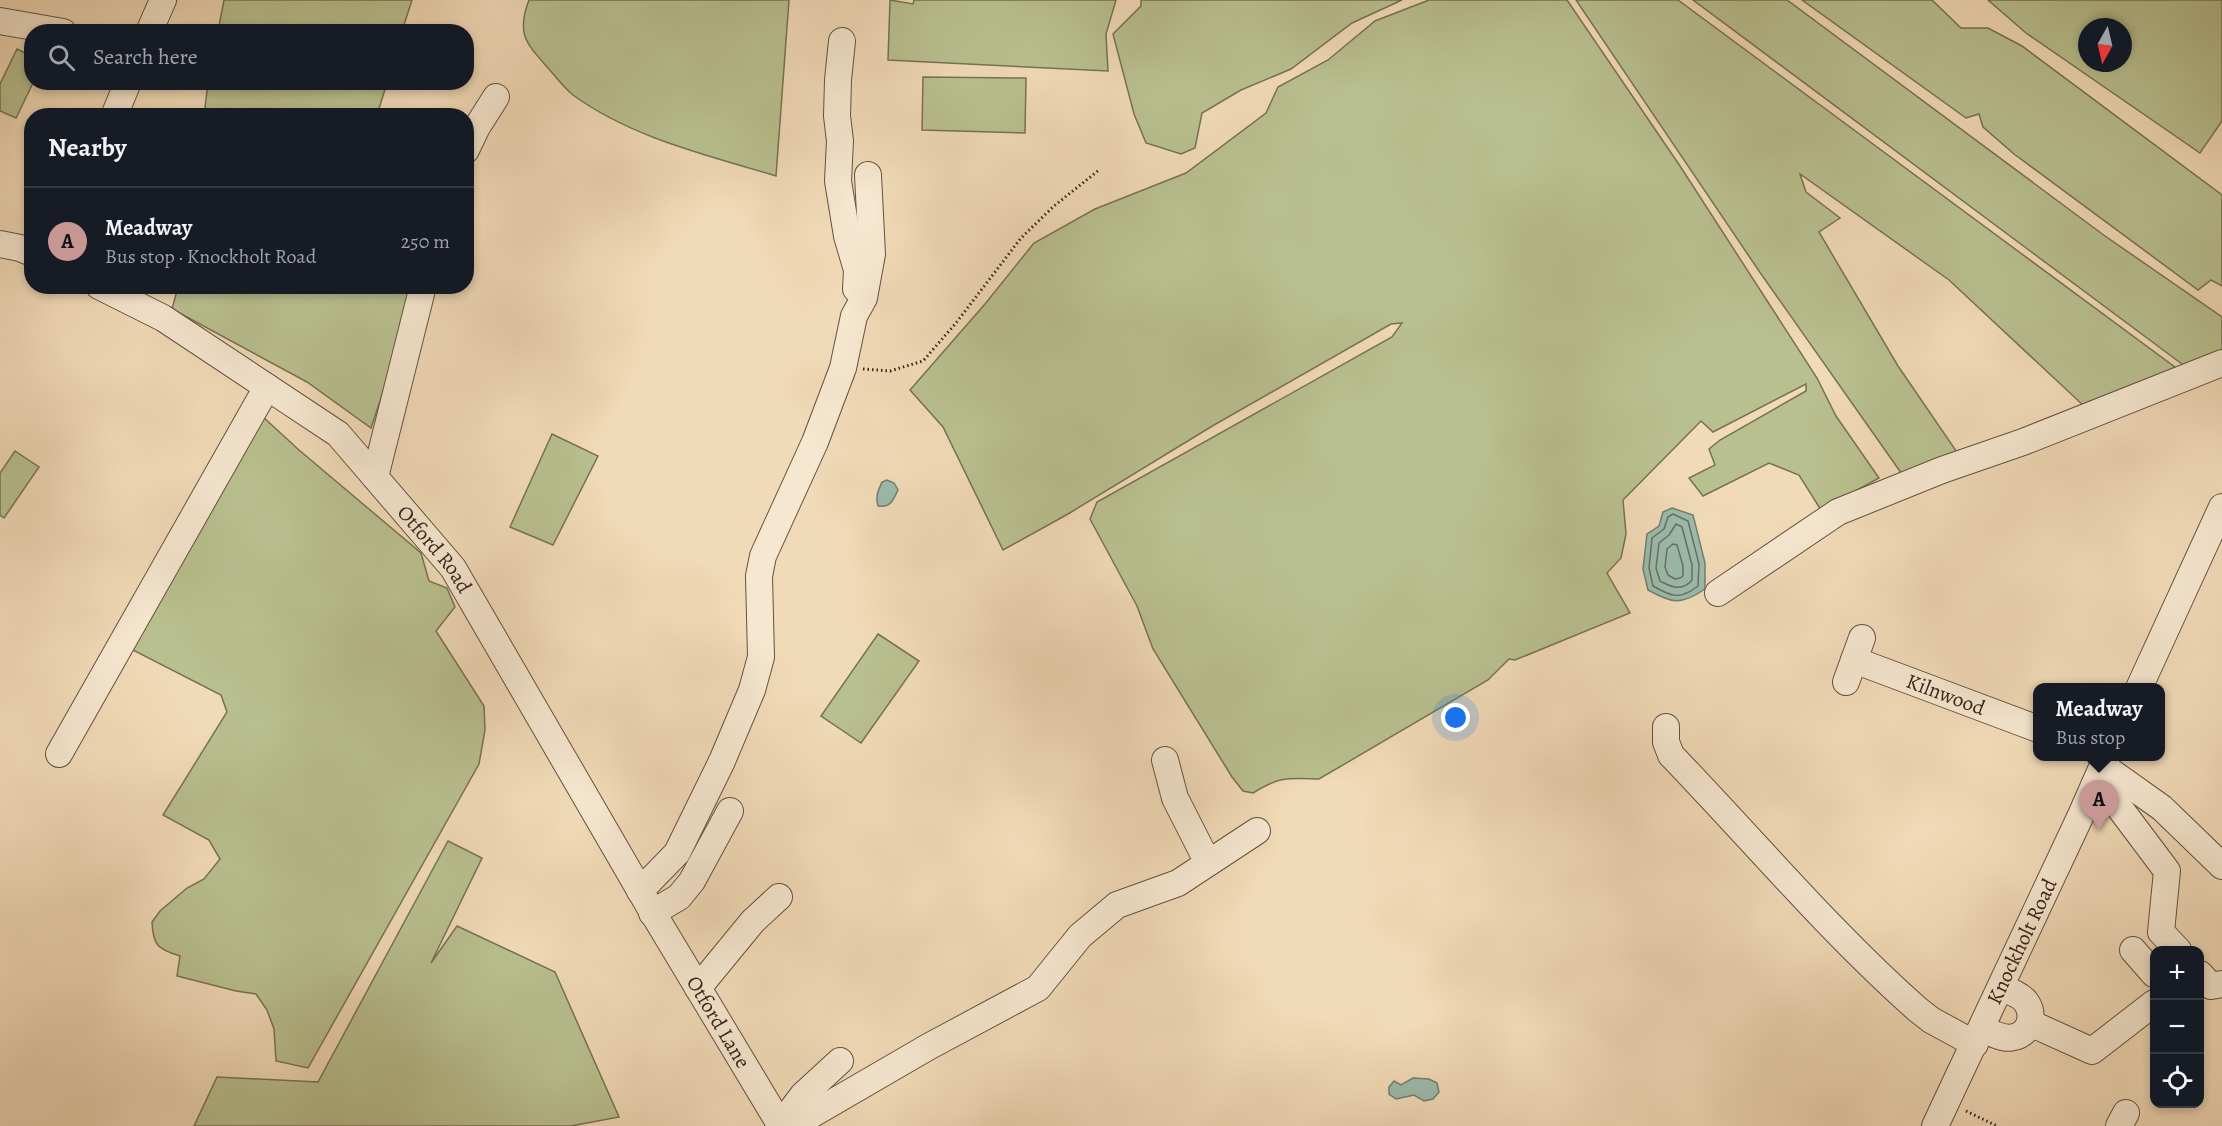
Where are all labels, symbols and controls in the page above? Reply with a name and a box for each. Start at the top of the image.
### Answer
north arrow [2078,18,2132,72]
search box [24,24,474,90]
icon: search [45,41,78,74]
text: Search here [93,42,198,72]
text: Nearby [48,130,127,165]
text: Meadway [105,213,192,243]
text: A [61,228,74,255]
text: 250 m [401,228,450,255]
text: Bus stop · Knockholt Road [105,243,316,270]
street label: Otford Road [391,499,479,599]
street label: Kilnwood [1902,667,1990,722]
popup [2033,683,2165,761]
text: Meadway [2055,694,2143,724]
your location [1441,703,1470,732]
text: Bus stop [2055,724,2125,751]
pin: A [2080,780,2118,830]
street label: Knockholt Road [1980,873,2064,1009]
map controls [2150,946,2204,1108]
button: + [2150,946,2204,1000]
street label: Otford Lane [680,971,757,1073]
button: − [2150,1000,2204,1054]
button: locate [2150,1054,2204,1108]

